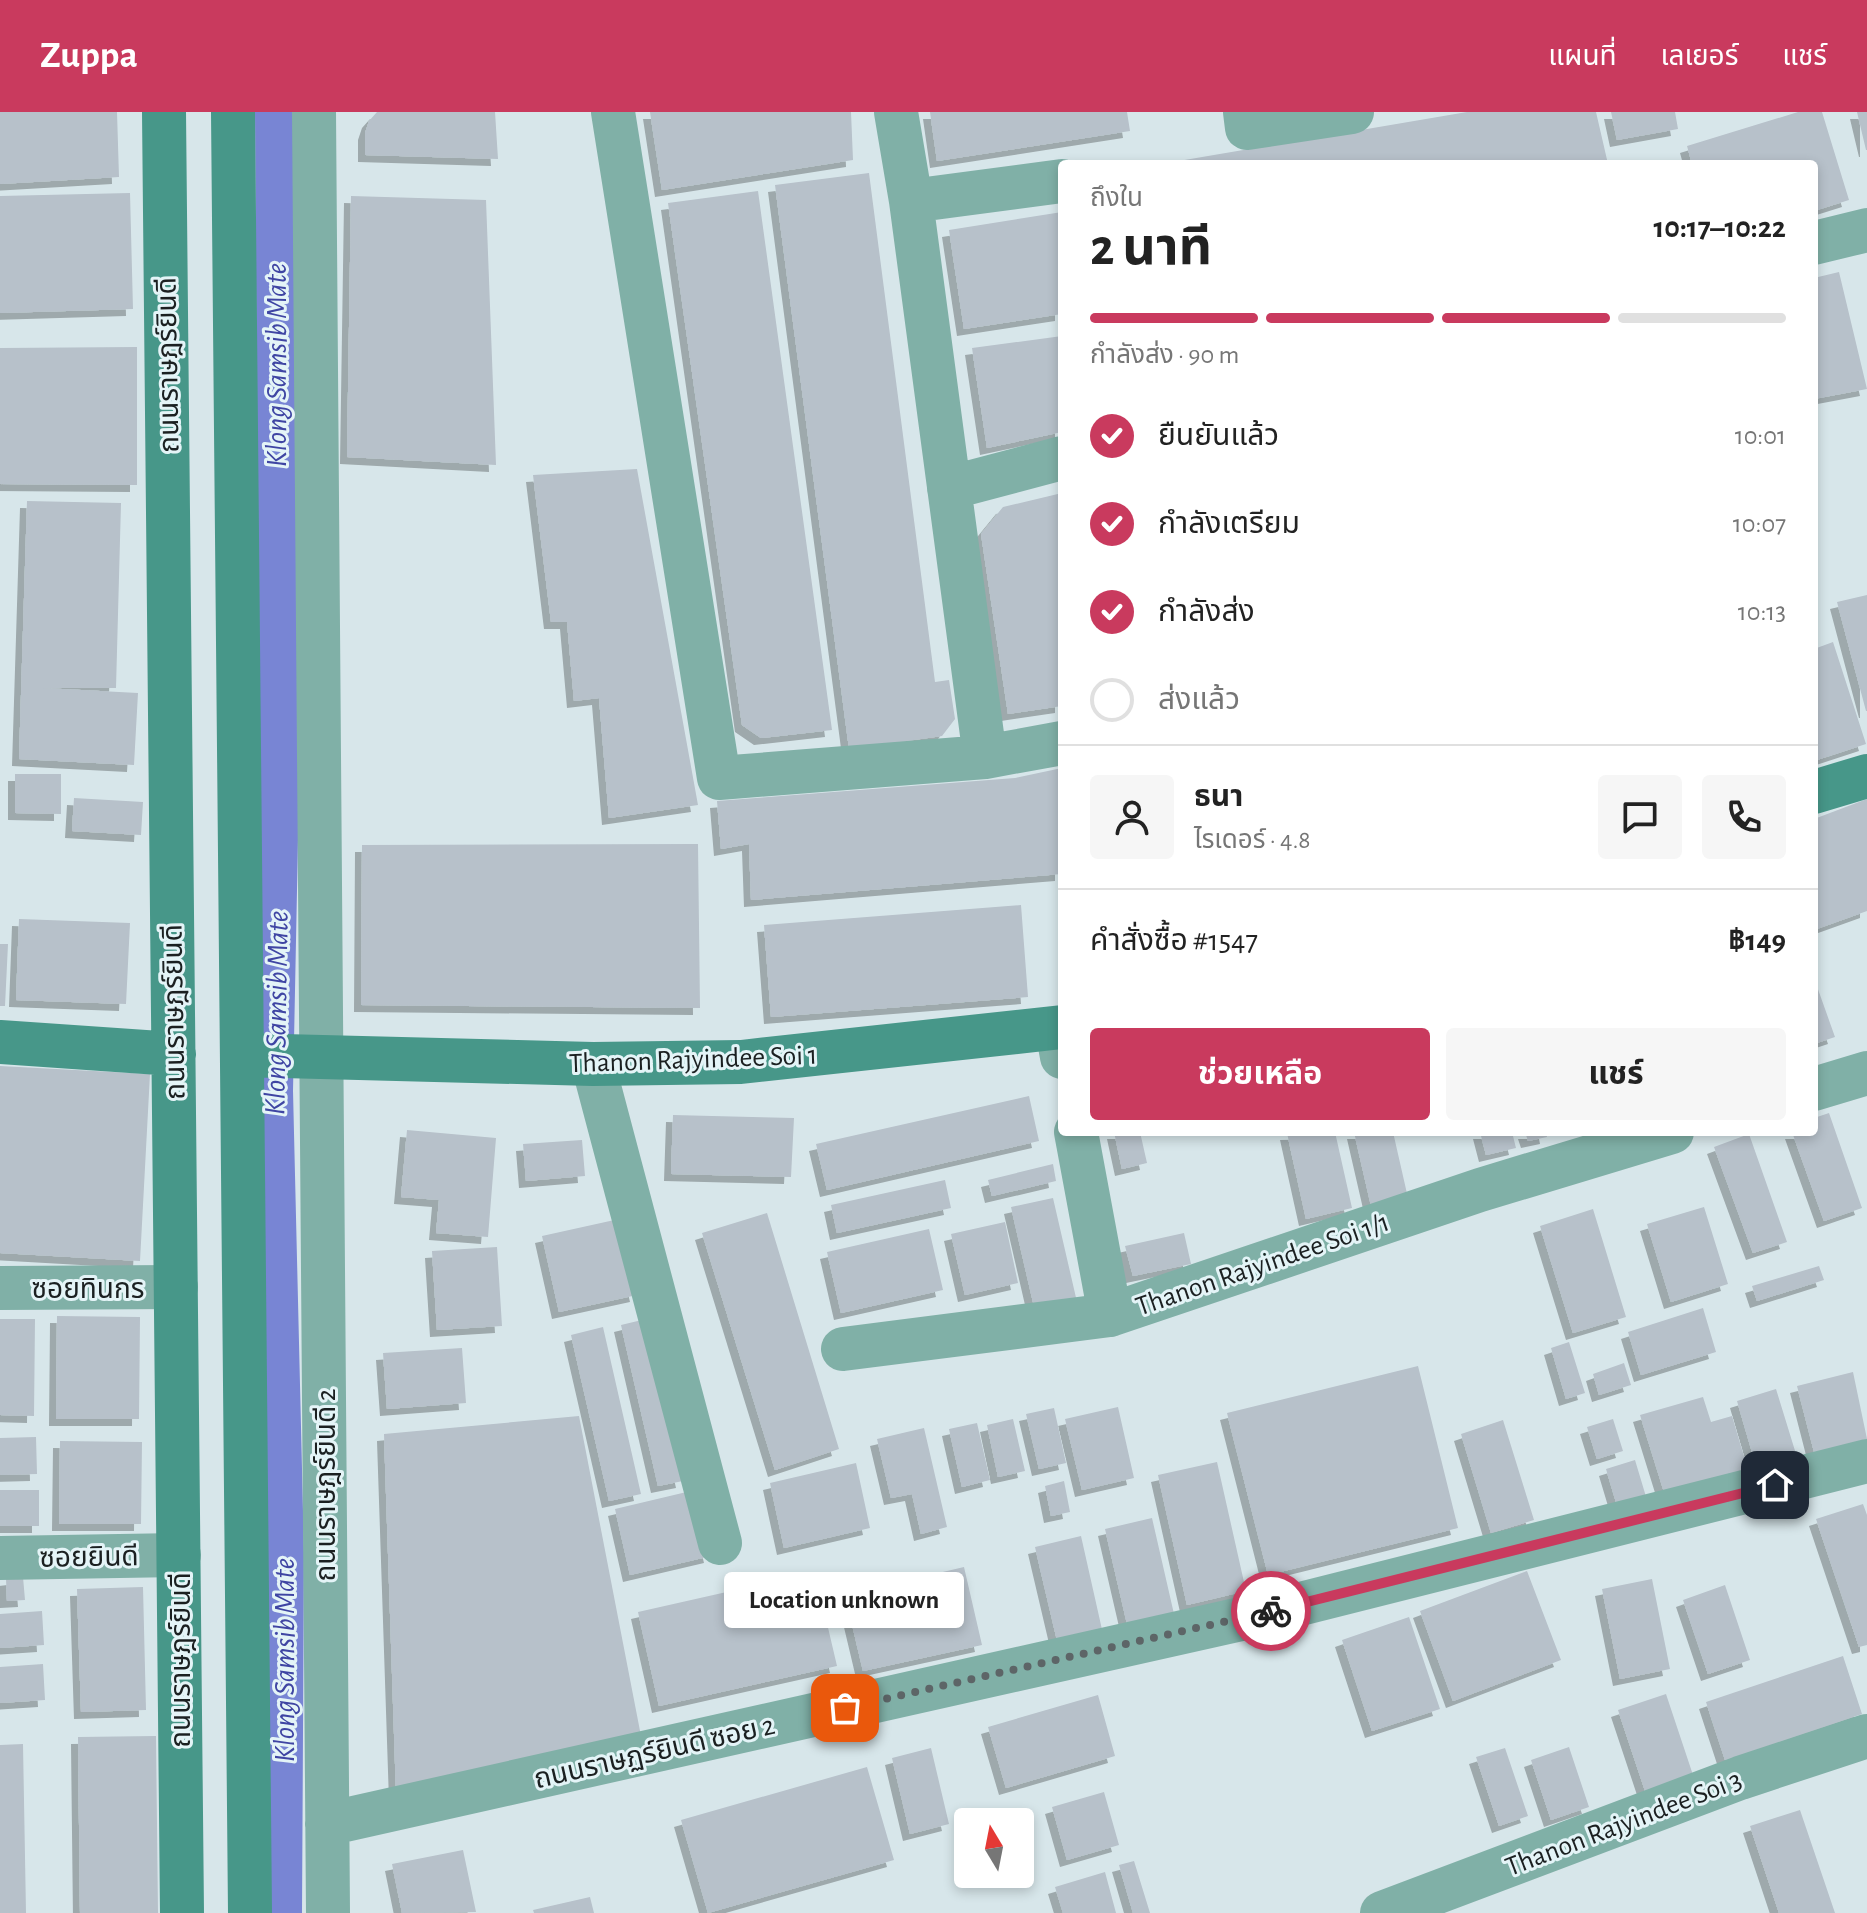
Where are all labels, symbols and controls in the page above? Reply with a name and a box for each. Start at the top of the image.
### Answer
text: Zuppa [40,37,138,75]
text: แผนที่ [1548,43,1617,71]
text: เลเยอร์ [1661,43,1738,71]
text: แชร์ [1782,43,1827,71]
text: ถึงใน [1090,185,1143,211]
text: 10:17–10:22 [1654,213,1786,243]
text: 2 นาที [1090,222,1212,274]
water label: Klong Samsib Mate [262,263,292,467]
street label: ถนนราษฎร์ยินดี [152,277,185,453]
text: กำลังส่ง · 90 m [1090,342,1239,368]
icon: check [1090,414,1134,458]
text: ยืนยันแล้ว [1158,421,1279,451]
text: 10:01 [1735,423,1786,449]
icon: check [1090,502,1134,546]
text: กำลังเตรียม [1158,509,1300,539]
text: 10:07 [1733,511,1786,537]
icon: check [1090,590,1134,634]
text: กำลังส่ง [1158,597,1255,627]
text: 10:13 [1738,599,1786,625]
text: ส่งแล้ว [1158,685,1240,715]
button: person [1090,775,1174,859]
button: chat [1598,775,1682,859]
button: phone [1702,775,1786,859]
text: ธนา [1194,782,1243,812]
text: ไรเดอร์ · 4.8 [1194,827,1311,853]
water label: Klong Samsib Mate [260,911,294,1115]
street label: ถนนราษฎร์ยินดี [158,924,191,1100]
text: คำสั่งซื้อ #1547 [1090,926,1258,956]
text: ฿149 [1728,926,1786,956]
button: ช่วยเหลือ [1090,1028,1430,1120]
button: แชร์ [1446,1028,1786,1120]
street label: Thanon Rajyindee Soi 1 [568,1042,818,1078]
street label: Thanon Rajyindee Soi 1/1 [1132,1208,1393,1321]
street label: ซอยทินกร [32,1276,144,1304]
street label: ถนนราษฎร์ยินดี 2 [312,1388,341,1582]
pin [1741,1451,1809,1519]
icon: home [1753,1463,1797,1507]
street label: ซอยยินดี [39,1542,139,1573]
water label: Klong Samsib Mate [270,1558,300,1762]
courier [1231,1571,1311,1651]
street label: ถนนราษฎร์ยินดี [167,1572,196,1748]
callout: Location unknown [725,1572,965,1628]
text: Location unknown [749,1587,939,1613]
icon: bike [1249,1589,1293,1633]
pin [811,1674,879,1742]
icon: bag [823,1686,867,1730]
street label: ถนนราษฏร์ยินดี ซอย 2 [531,1711,777,1794]
street label: Thanon Rajyindee Soi 3 [1502,1766,1746,1882]
north arrow [954,1808,1034,1888]
map controls [954,1808,1034,1888]

